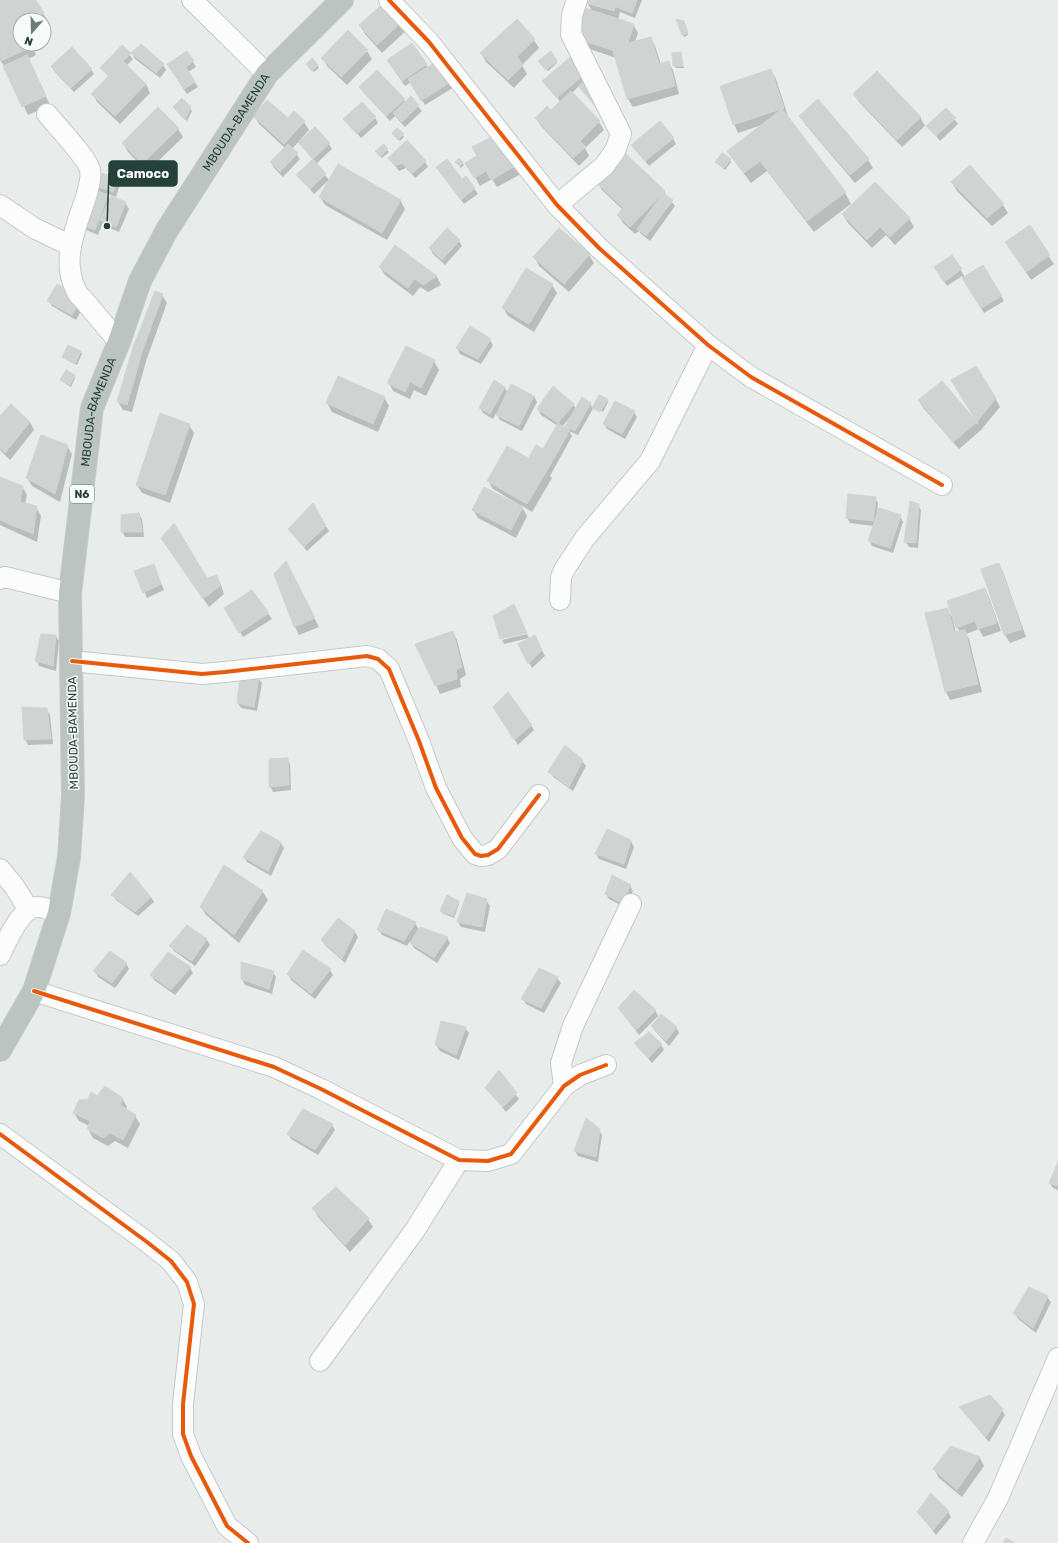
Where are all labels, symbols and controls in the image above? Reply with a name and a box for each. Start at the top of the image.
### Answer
north arrow [12,12,52,52]
text: N [23,33,35,48]
street label: MBOUDA-BAMENDA [200,71,273,173]
callout: Camoco [109,161,177,186]
text: Camoco [117,166,169,181]
street label: MBOUDA-BAMENDA [78,355,119,467]
road number: N6 [70,485,94,503]
street label: MBOUDA-BAMENDA [65,676,81,790]

